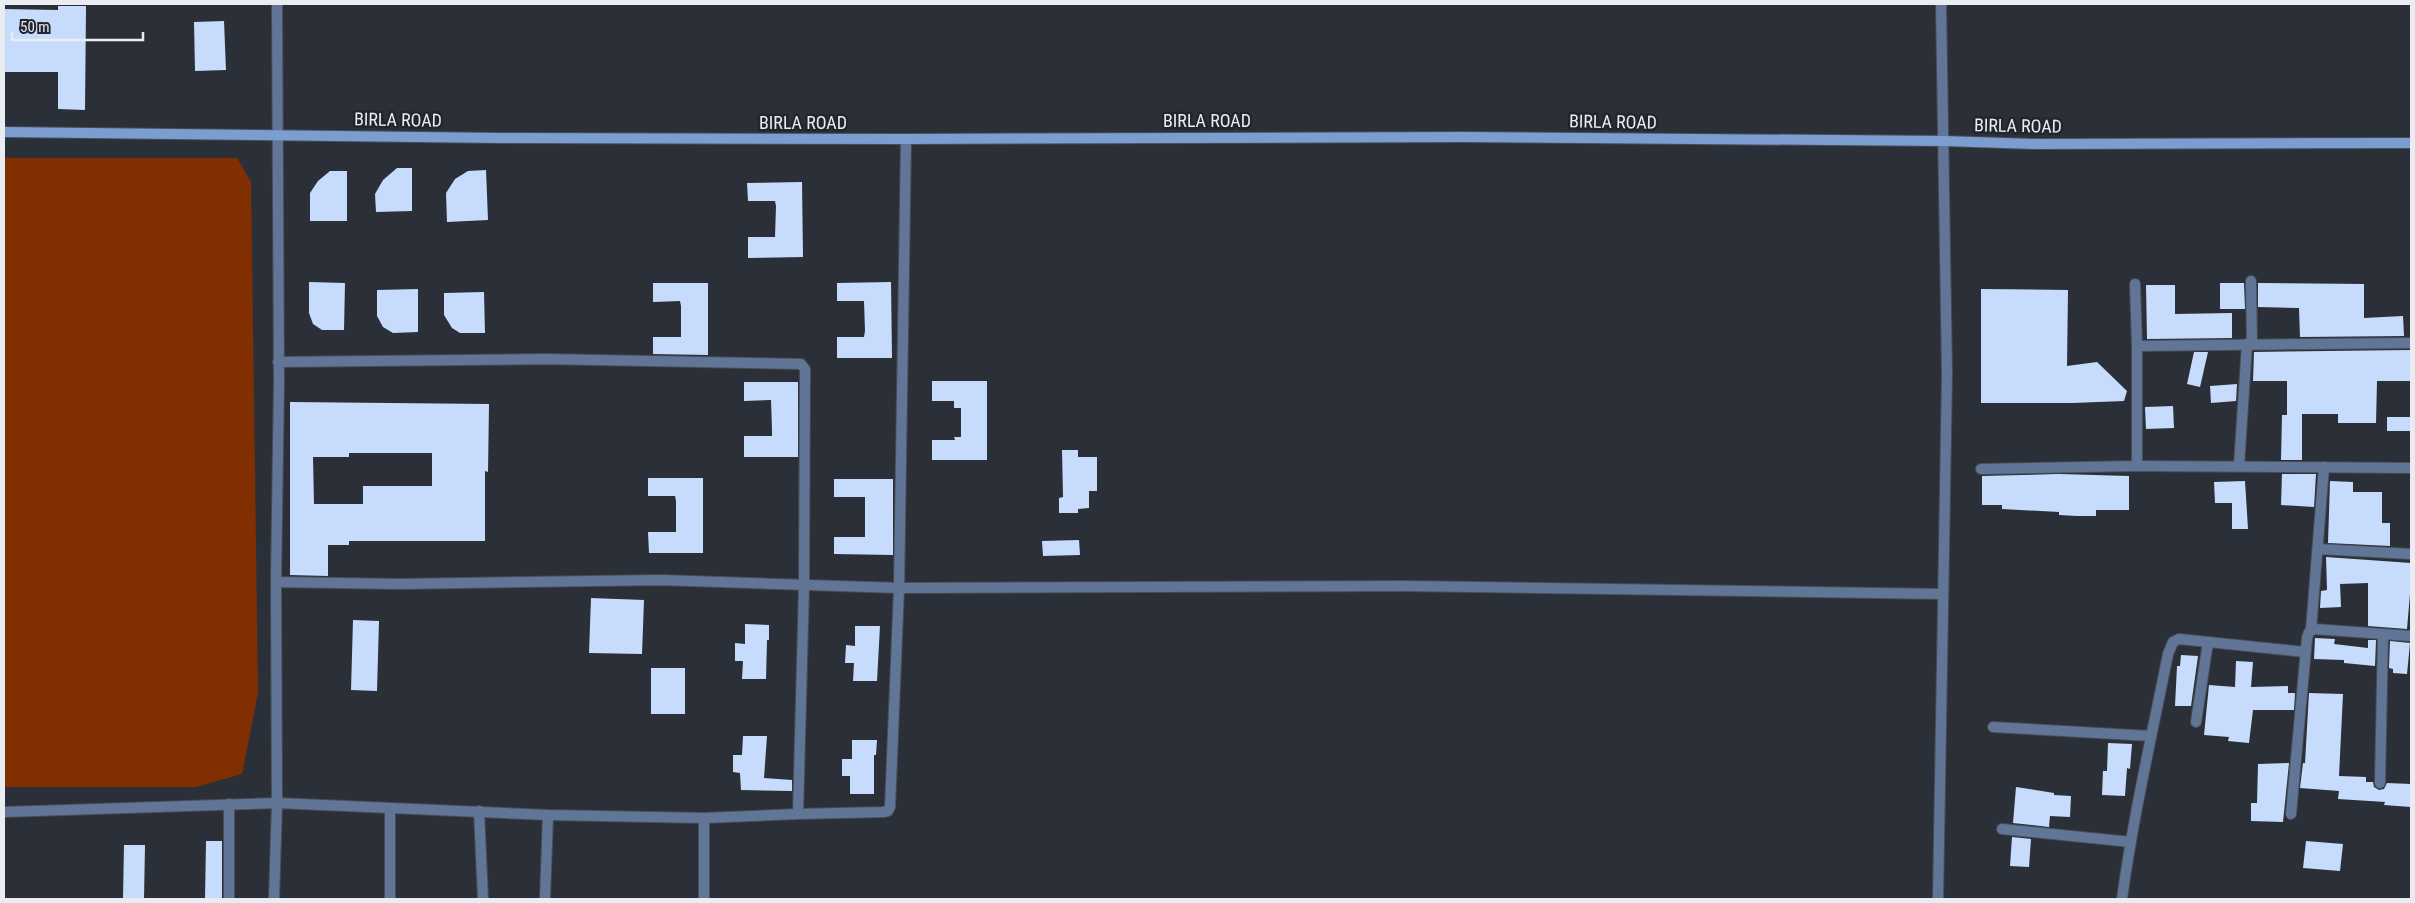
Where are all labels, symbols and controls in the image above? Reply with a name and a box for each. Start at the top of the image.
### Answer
scale bar [12,10,144,42]
text: 50 m [20,18,50,36]
street label: BIRLA ROAD [354,108,442,131]
street label: BIRLA ROAD [1163,110,1251,131]
street label: BIRLA ROAD [1569,110,1657,133]
street label: BIRLA ROAD [759,112,847,133]
street label: BIRLA ROAD [1974,114,2062,137]

